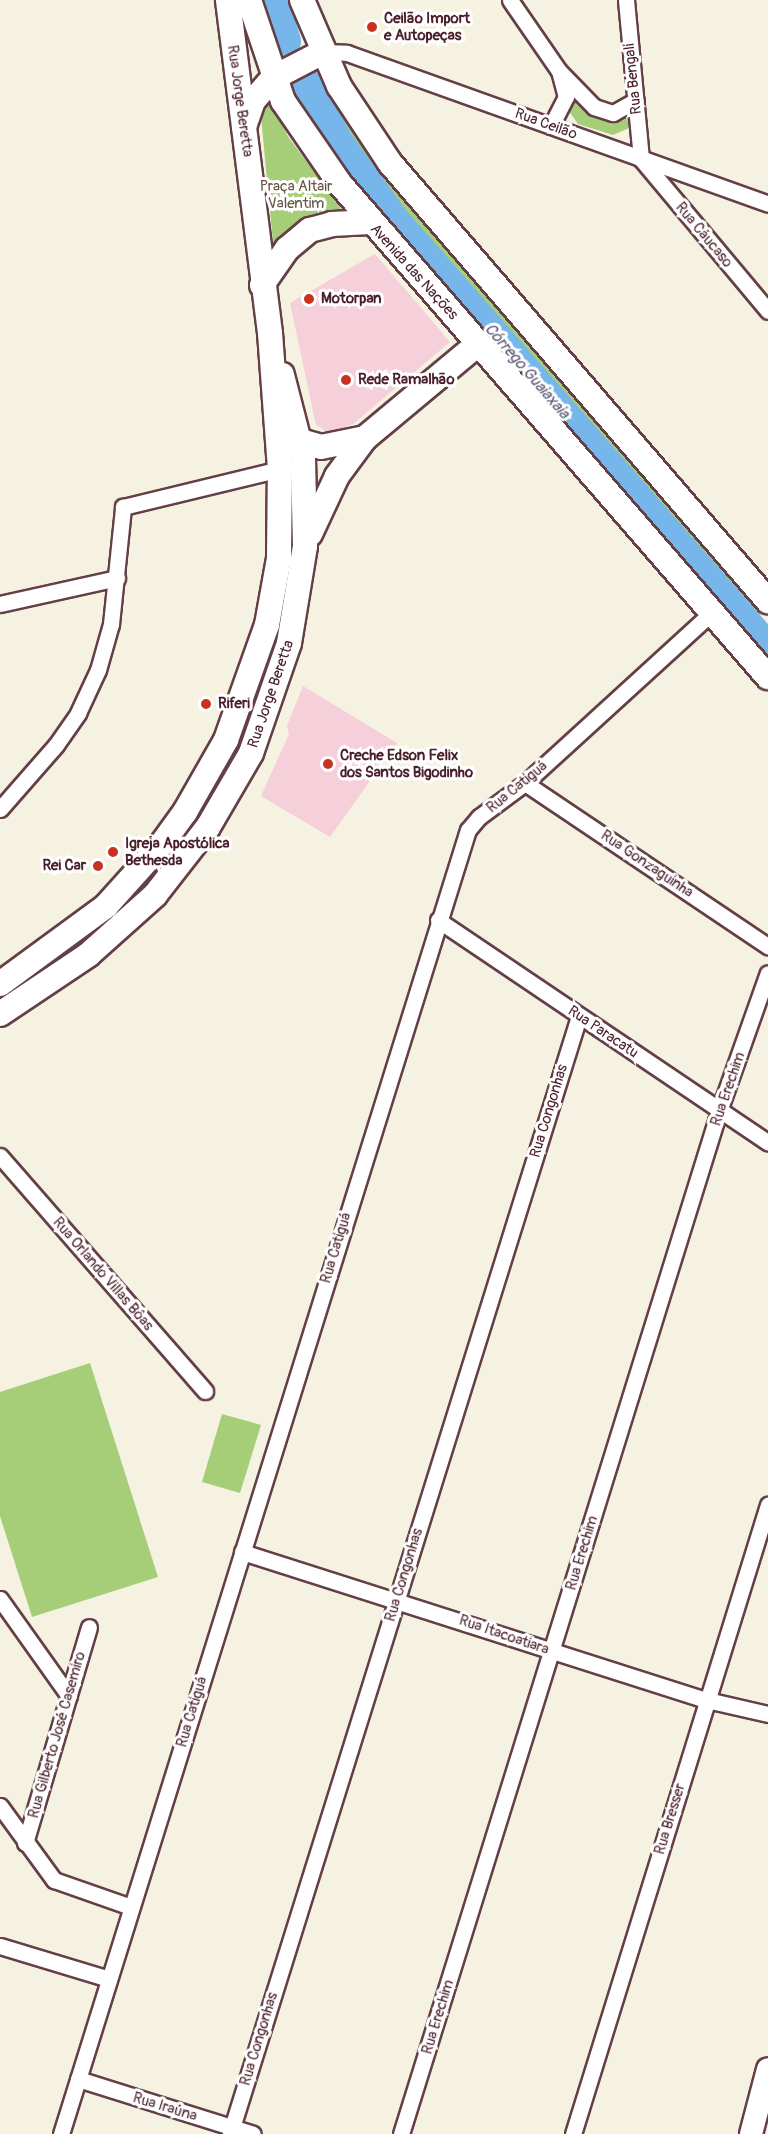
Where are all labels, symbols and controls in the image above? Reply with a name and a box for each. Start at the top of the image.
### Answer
place label: Ceilão Import e Autopeças [384,9,470,44]
marker: Ceilão Import e Autopeças [365,20,379,34]
street label: Rua Bengali [620,43,646,115]
street label: Rua Jorge Beretta [223,44,257,158]
street label: Rua Ceilão [512,104,580,144]
park label: Praça Altair Valentim [260,177,332,212]
street label: Rua Cáucaso [672,199,736,271]
street label: Avenida das Nações [366,220,462,324]
place label: Motorpan [321,290,381,308]
marker: Motorpan [302,292,316,306]
water label: Córrego Guaiaxaia [480,319,574,423]
place label: Rede Ramalhão [358,371,455,389]
marker: Rede Ramalhão [339,373,353,387]
street label: Rua Jorge Beretta [244,638,298,750]
place label: Riferi [218,695,250,713]
marker: Riferi [199,697,213,711]
place label: Creche Edson Felix dos Santos Bigodinho [340,746,473,781]
marker: Creche Edson Felix dos Santos Bigodinho [321,757,335,771]
street label: Rua Catiguá [483,757,551,817]
street label: Rua Gonzaguinha [597,826,697,902]
place label: Igreja Apostólica Bethesda [125,834,230,869]
marker: Igreja Apostólica Bethesda [106,845,120,859]
place label: Rei Car [42,857,86,875]
marker: Rei Car [91,859,105,873]
street label: Rua Paracatu [564,1002,642,1062]
street label: Rua Erechim [707,1050,749,1128]
street label: Rua Congonhas [526,1062,572,1160]
street label: Rua Catiguá [317,1210,355,1286]
street label: Rua Orlando Villas Bôas [49,1214,157,1334]
street label: Rua Erechim [562,1513,602,1593]
street label: Rua Congonhas [381,1526,427,1624]
street label: Rua Itacoatiara [457,1611,551,1659]
street label: Rua Gilberto José Casemiro [25,1650,89,1820]
street label: Rua Catiguá [173,1674,211,1750]
street label: Rua Bresser [651,1781,689,1857]
street label: Rua Erechim [418,1977,458,2057]
street label: Rua Congonhas [236,1990,282,2088]
street label: Rua Iraúna [131,2089,199,2125]

